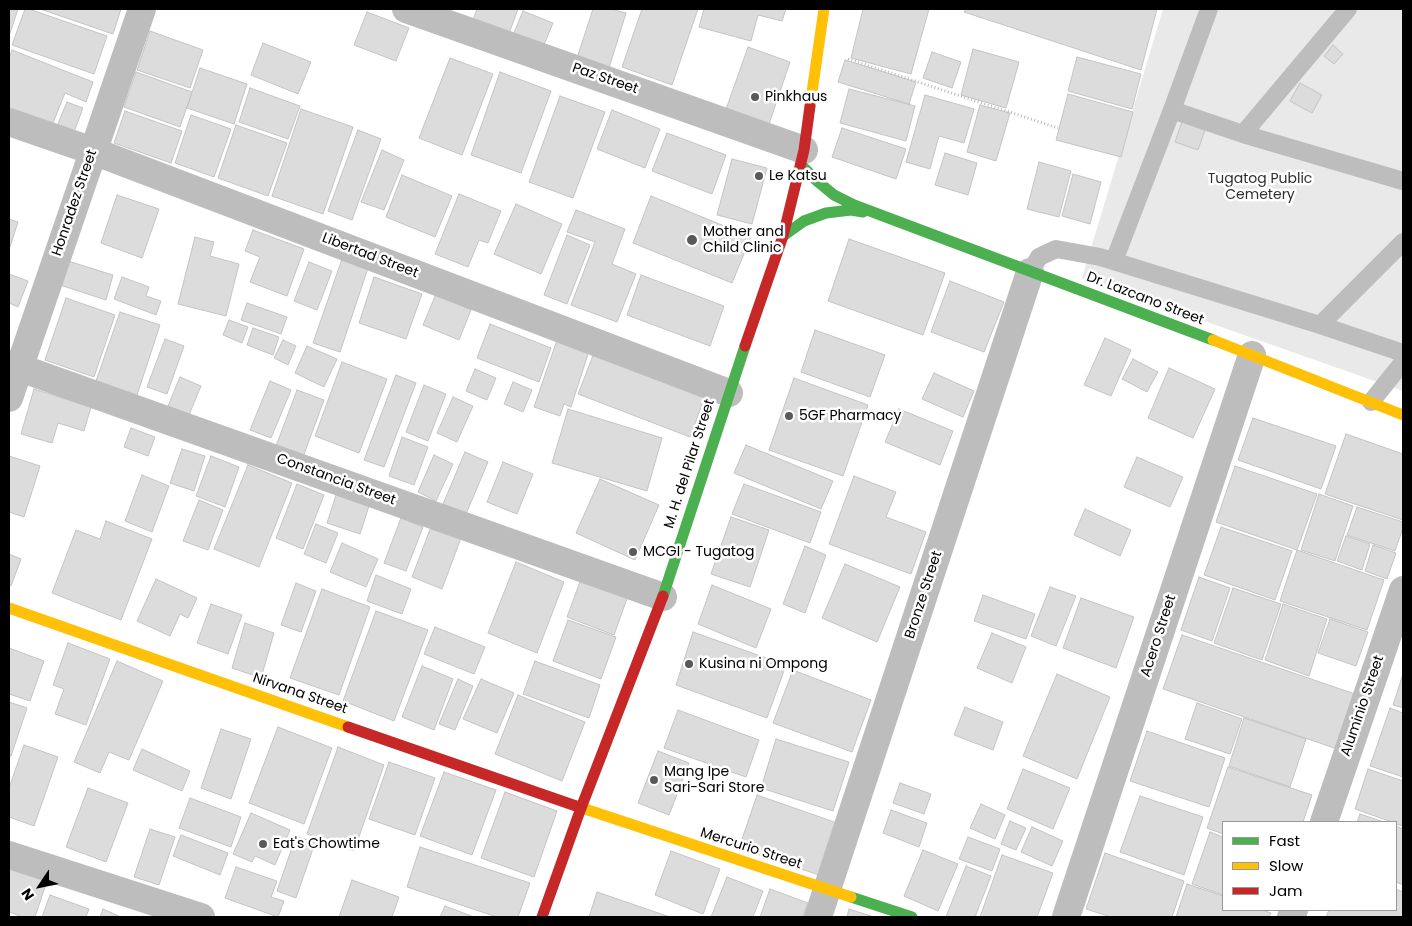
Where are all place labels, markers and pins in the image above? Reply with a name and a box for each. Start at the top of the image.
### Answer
place label: Pinkhaus [765,89,827,105]
marker: Pinkhaus [749,91,761,103]
place label: Le Katsu [769,168,827,184]
marker: Le Katsu [753,170,765,182]
place label: Mother and Child Clinic [703,224,784,256]
marker: Mother and Child Clinic [685,233,699,247]
place label: 5GF Pharmacy [799,408,901,424]
marker: 5GF Pharmacy [783,410,795,422]
place label: MCGI - Tugatog [643,544,754,560]
marker: MCGI - Tugatog [627,546,639,558]
place label: Kusina ni Ompong [699,656,828,672]
marker: Kusina ni Ompong [683,658,695,670]
place label: Mang Ipe Sari-Sari Store [664,764,764,796]
marker: Mang Ipe Sari-Sari Store [648,774,660,786]
place label: Eat's Chowtime [273,836,380,852]
marker: Eat's Chowtime [257,838,269,850]

